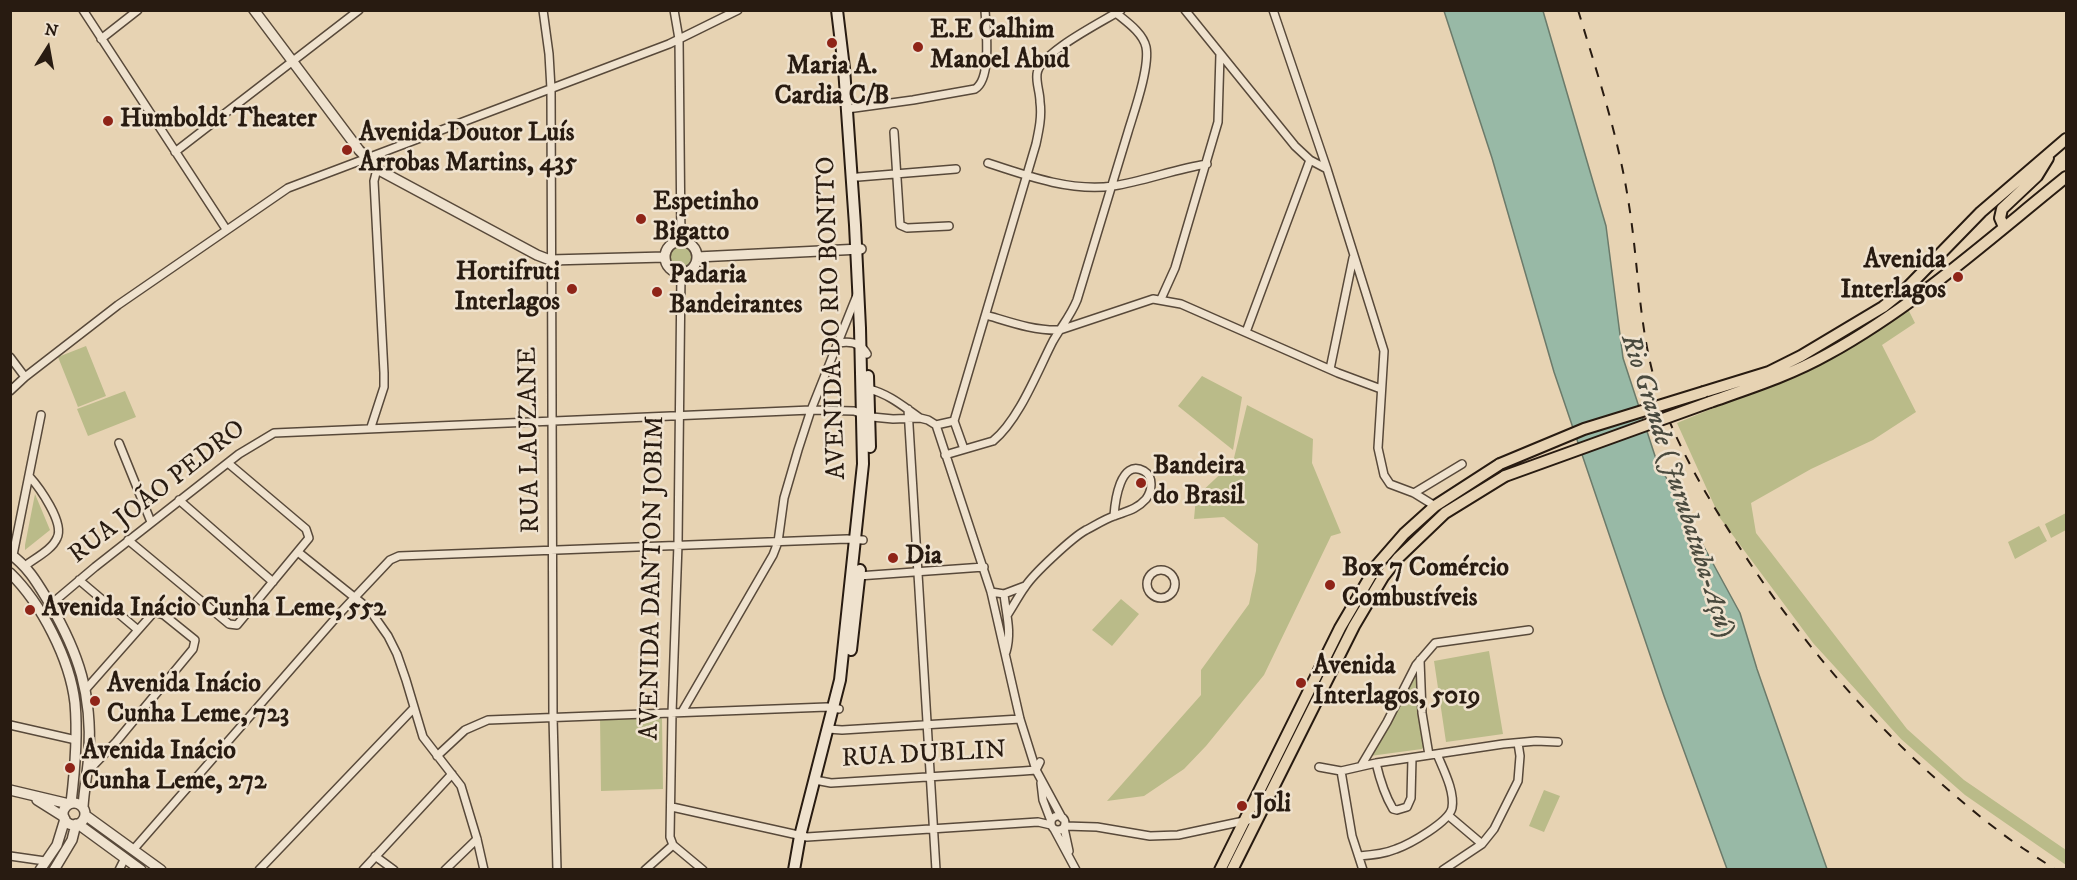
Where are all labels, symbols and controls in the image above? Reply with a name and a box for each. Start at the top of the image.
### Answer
place label: E.E Calhim Manoel Abud [930,16,1069,77]
north arrow [18,18,78,78]
text: N [43,19,60,41]
marker: Maria A. Cardia C/B [825,36,839,50]
marker: E.E Calhim Manoel Abud [911,40,925,54]
place label: Maria A. Cardia C/B [774,52,890,113]
place label: Humboldt Theater [120,105,317,137]
marker: Humboldt Theater [101,114,115,128]
place label: Avenida Doutor Luís Arrobas Martins, 435 [359,119,577,180]
marker: Avenida Doutor Luís Arrobas Martins, 435 [340,143,354,157]
street label: AVENIDA DO RIO BONITO [812,156,854,480]
place label: Espetinho Bigatto [653,188,759,249]
marker: Espetinho Bigatto [634,212,648,226]
place label: Avenida Interlagos [1840,246,1946,308]
place label: Hortifruti Interlagos [454,258,560,320]
place label: Padaria Bandeirantes [669,261,802,322]
marker: Avenida Interlagos [1951,270,1965,284]
marker: Hortifruti Interlagos [565,282,579,296]
marker: Padaria Bandeirantes [650,285,664,299]
water label: Rio Grande (Jurubatuba-Açú) [1612,331,1740,641]
street label: RUA LAUZANE [514,346,548,534]
street label: RUA JOÃO PEDRO [64,414,252,572]
street label: AVENIDA DANTON JOBIM [636,415,672,741]
place label: Bandeira do Brasil [1153,452,1245,514]
marker: Bandeira do Brasil [1134,476,1148,490]
place label: Dia [905,542,942,574]
marker: Dia [886,551,900,565]
place label: Box 7 Comércio Combustíveis [1342,554,1509,616]
marker: Box 7 Comércio Combustíveis [1323,578,1337,592]
place label: Avenida Inácio Cunha Leme, 552 [42,594,386,626]
marker: Avenida Inácio Cunha Leme, 552 [23,603,37,617]
place label: Avenida Interlagos, 5019 [1313,652,1480,714]
place label: Avenida Inácio Cunha Leme, 723 [107,670,289,732]
marker: Avenida Interlagos, 5019 [1294,676,1308,690]
marker: Avenida Inácio Cunha Leme, 723 [88,694,102,708]
street label: RUA DUBLIN [841,736,1007,776]
place label: Avenida Inácio Cunha Leme, 272 [82,737,267,798]
marker: Avenida Inácio Cunha Leme, 272 [63,761,77,775]
place label: Joli [1254,790,1291,822]
marker: Joli [1235,799,1249,813]

